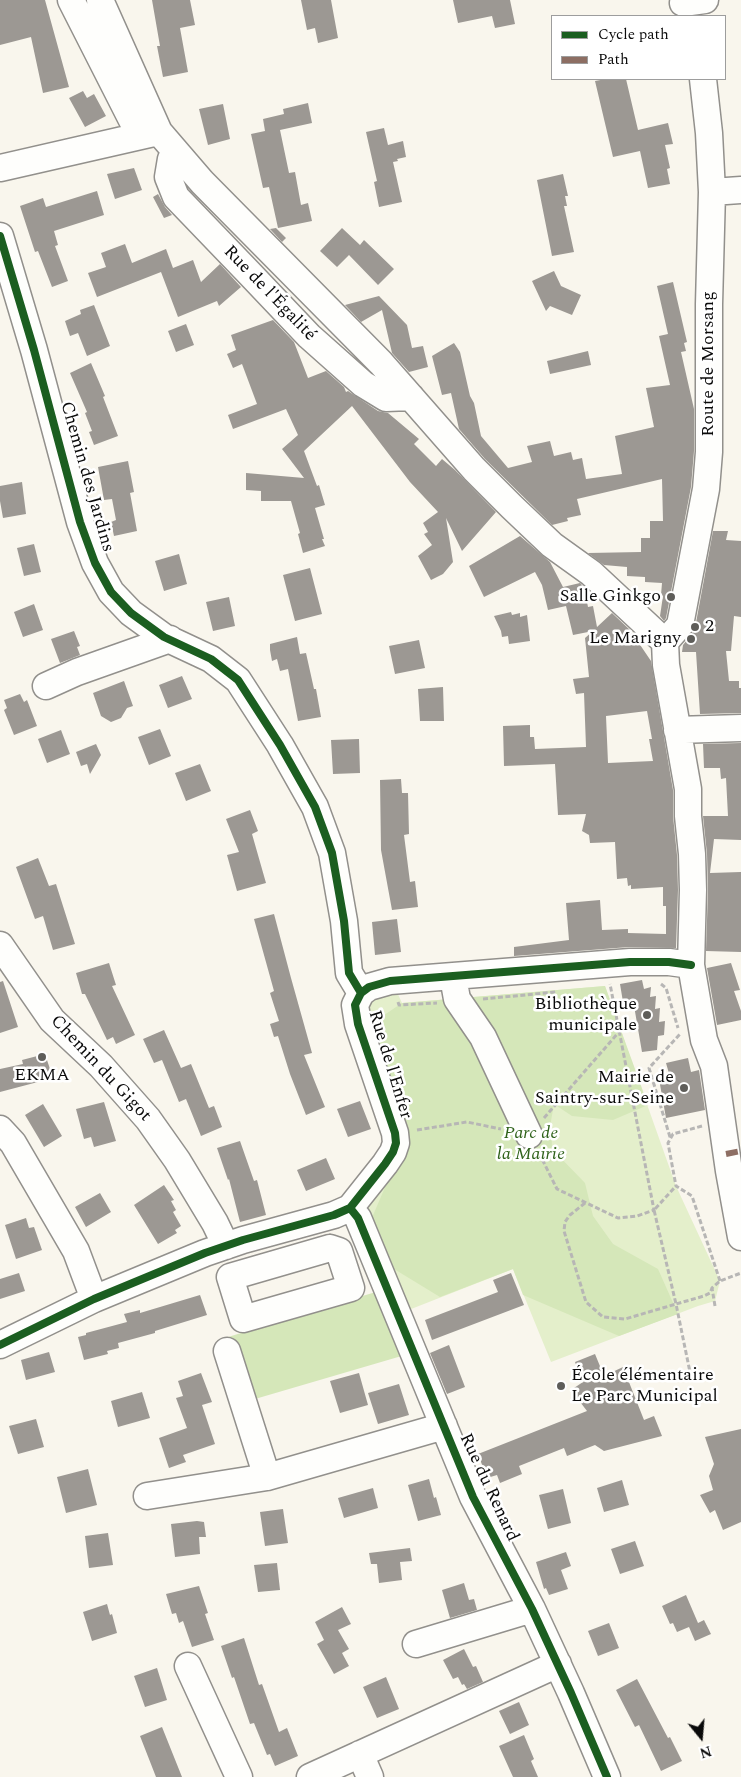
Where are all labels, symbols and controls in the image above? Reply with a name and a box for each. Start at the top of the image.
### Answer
legend [551,15,726,80]
text: Cycle path [598,23,669,46]
text: Path [598,48,629,71]
street label: Rue de l'Égalité [218,242,320,346]
street label: Route de Morsang [698,291,720,437]
street label: Chemin des Jardins [54,399,118,555]
place label: Salle Ginkgo [560,586,661,608]
marker: Salle Ginkgo [665,591,677,603]
place label: 2 [705,616,714,638]
marker: 2 [689,621,701,633]
place label: Le Marigny [589,628,681,650]
marker: Le Marigny [685,633,697,645]
place label: Bibliothèque municipale [534,994,637,1036]
street label: Rue de l'Enfer [362,1008,416,1122]
marker: Bibliothèque municipale [641,1009,653,1021]
street label: Chemin du Gigot [45,1011,155,1127]
marker: EKMA [36,1051,48,1063]
place label: EKMA [14,1065,70,1087]
place label: Mairie de Saintry-sur-Seine [535,1067,674,1110]
marker: Mairie de Saintry-sur-Seine [678,1082,690,1094]
park label: Parc de la Mairie [497,1123,565,1166]
place label: École élémentaire Le Parc Municipal [571,1365,718,1408]
marker: École élémentaire Le Parc Municipal [555,1380,567,1392]
street label: Rue du Renard [454,1430,522,1546]
north arrow [676,1712,726,1762]
text: N [697,1740,714,1764]

